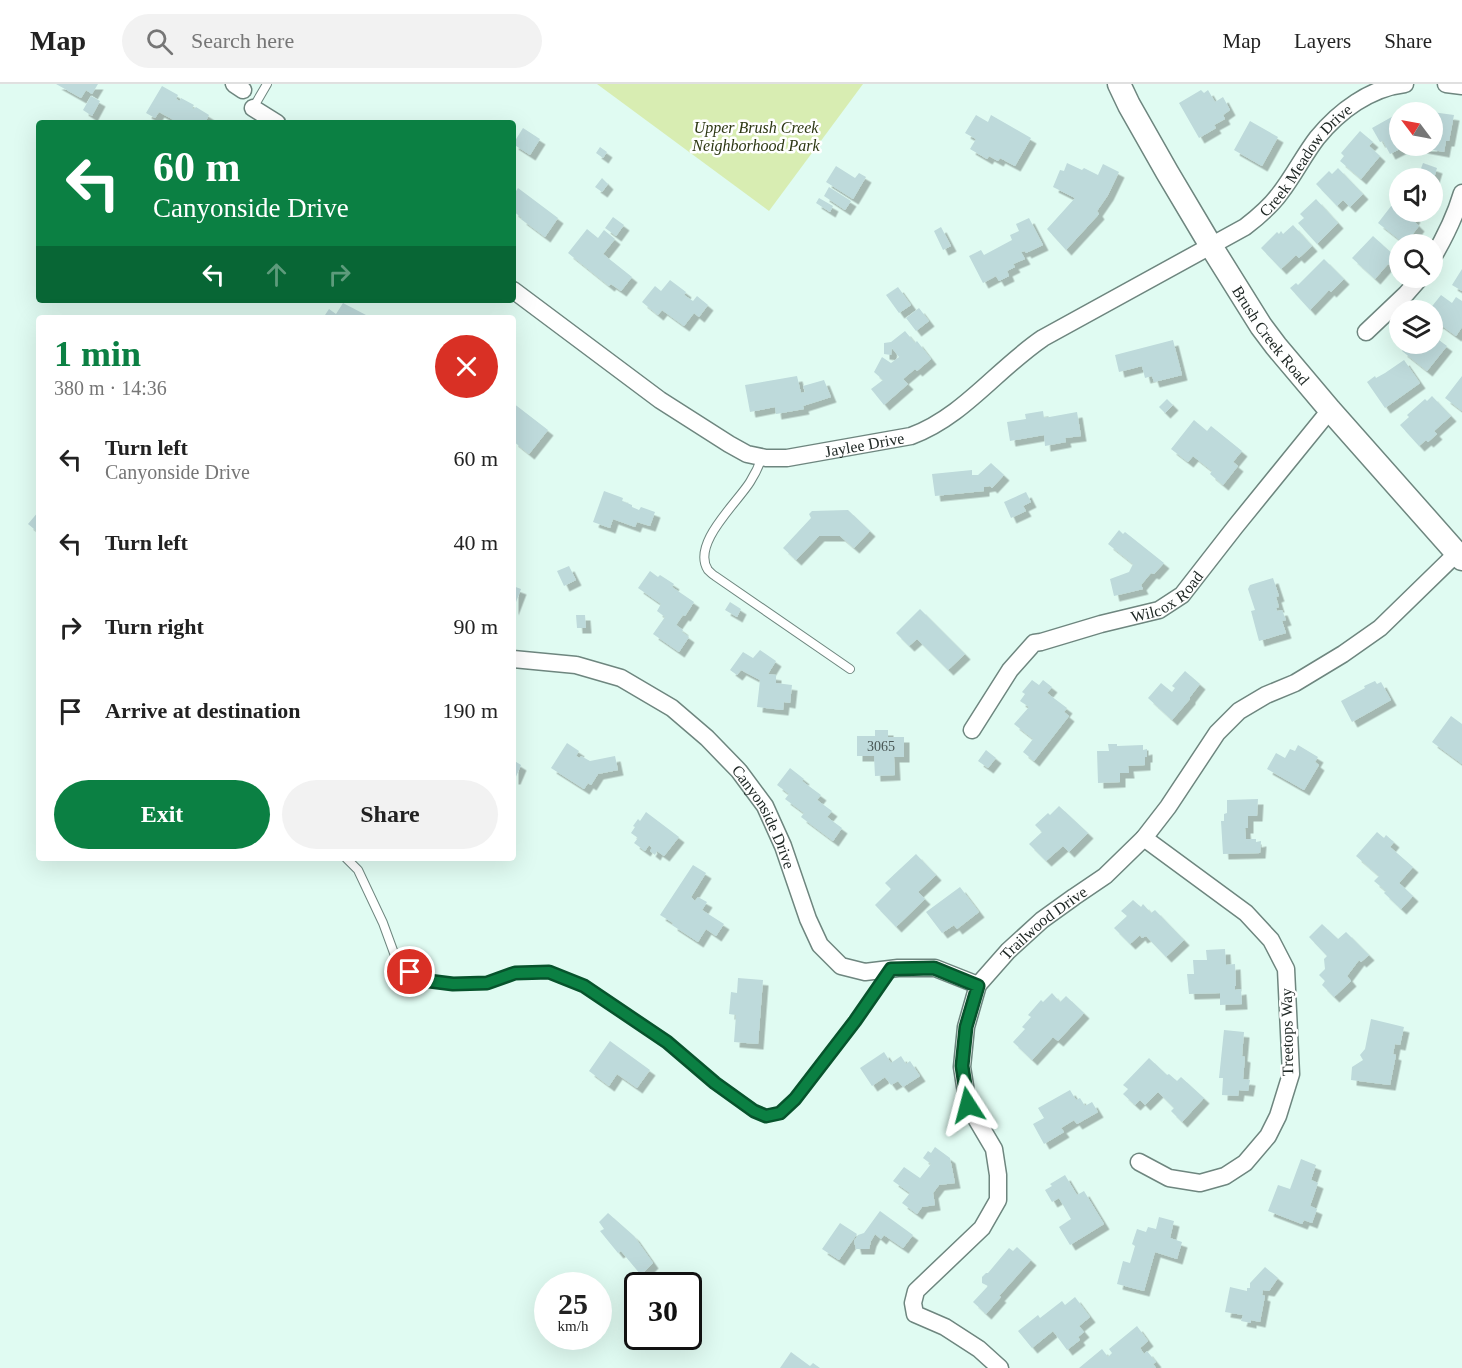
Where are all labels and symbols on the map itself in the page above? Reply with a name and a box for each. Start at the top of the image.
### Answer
street label: Creek Meadow Drive [1256,100,1355,219]
north arrow [1389,102,1443,156]
park label: Upper Brush Creek Neighborhood Park [691,119,821,155]
street label: Brush Creek Road [1229,283,1313,388]
street label: Jaylee Drive [823,429,905,460]
street label: Wilcox Road [1129,568,1206,625]
house number: 3065 [867,739,895,754]
street label: Canyonside Drive [729,761,799,871]
street label: Trailwood Drive [996,883,1090,963]
pin [384,946,435,997]
street label: Treetops Way [1278,988,1297,1076]
position arrow [936,1073,1000,1137]
speed limit sign: 30 [624,1272,702,1350]

